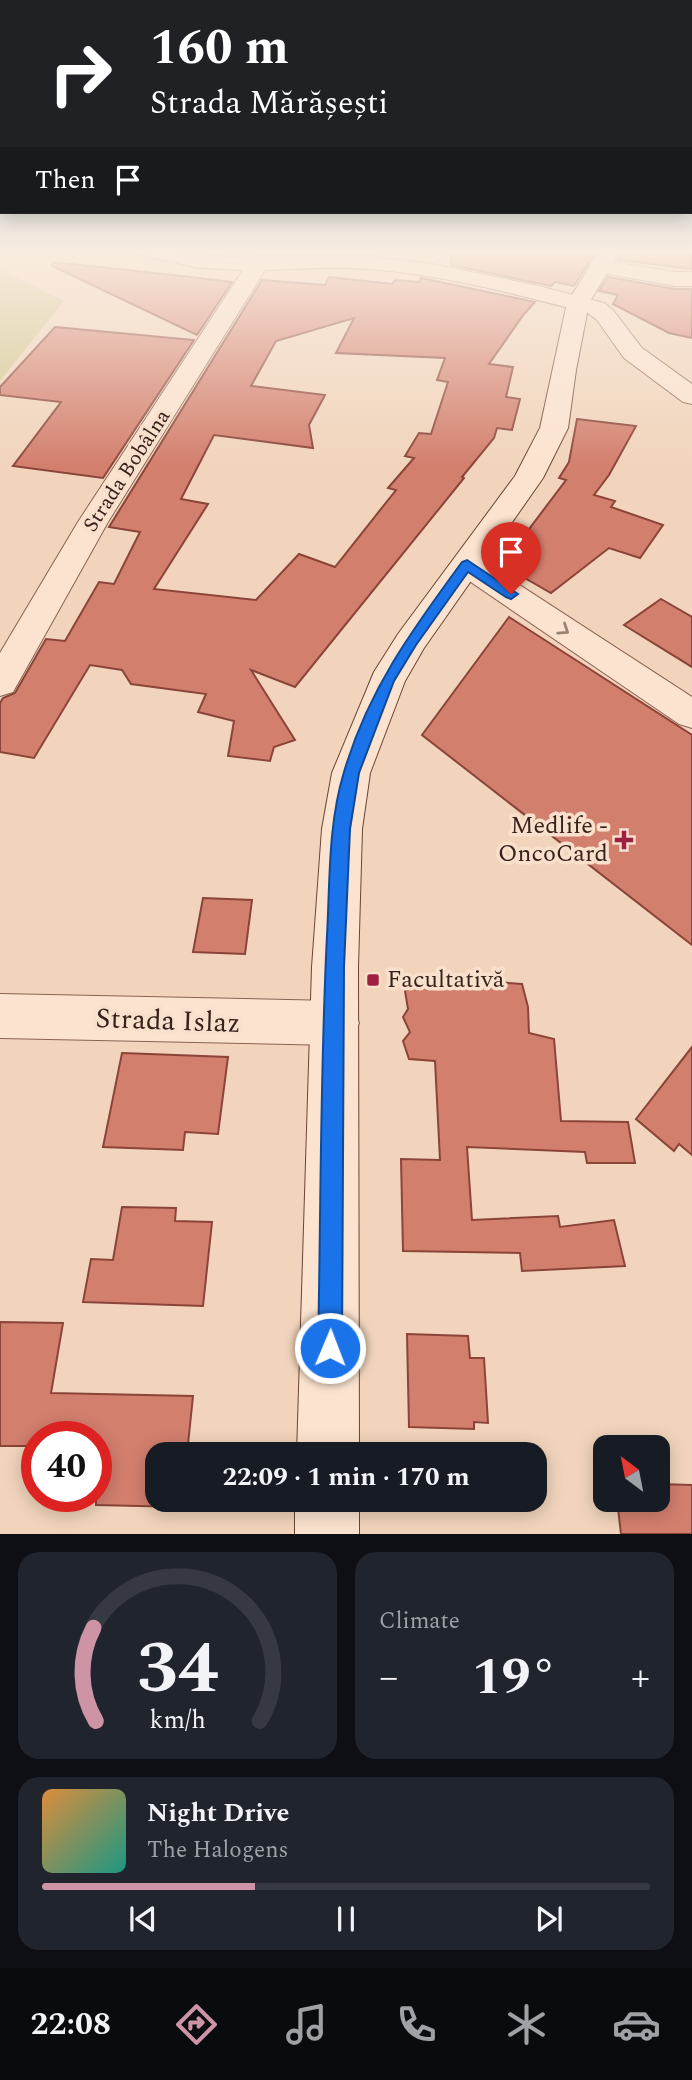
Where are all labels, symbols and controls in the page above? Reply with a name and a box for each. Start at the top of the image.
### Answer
text: 160 m [150,11,289,86]
icon: right [35,28,126,119]
text: Strada Mărășești [150,79,388,128]
text: Then [35,160,95,200]
icon: arrive [109,161,147,199]
street label: Strada Bobâlna [75,403,179,539]
pin [481,522,541,594]
icon: arrive [492,533,530,571]
one-way arrow [556,622,569,634]
place label: Medlife - OncoCard [498,808,608,872]
marker: Medlife - OncoCard [614,830,634,850]
place label: Facultativă [387,962,505,998]
marker: Facultativă [365,972,381,988]
street label: Strada Islaz [95,997,241,1045]
position arrow [293,1311,367,1385]
speed limit sign: 40 [21,1421,112,1512]
north arrow [593,1435,670,1512]
map controls [593,1435,670,1512]
text: 22:09 · 1 min · 170 m [222,1457,470,1497]
text: Climate [379,1604,460,1639]
text: 34 [137,1615,218,1726]
text: 19° [472,1638,557,1717]
text: − [379,1649,398,1707]
text: + [631,1649,650,1707]
text: km/h [149,1702,206,1740]
text: Night Drive [147,1793,289,1833]
text: The Halogens [147,1833,289,1868]
icon: previous [124,1900,162,1938]
icon: pause [327,1900,365,1938]
icon: next [530,1900,568,1938]
text: 22:08 [31,2000,111,2049]
icon: directions [172,2000,221,2049]
icon: music [282,2000,331,2049]
icon: phone [392,2000,441,2049]
icon: climate [502,2000,551,2049]
icon: car [612,2000,661,2049]

